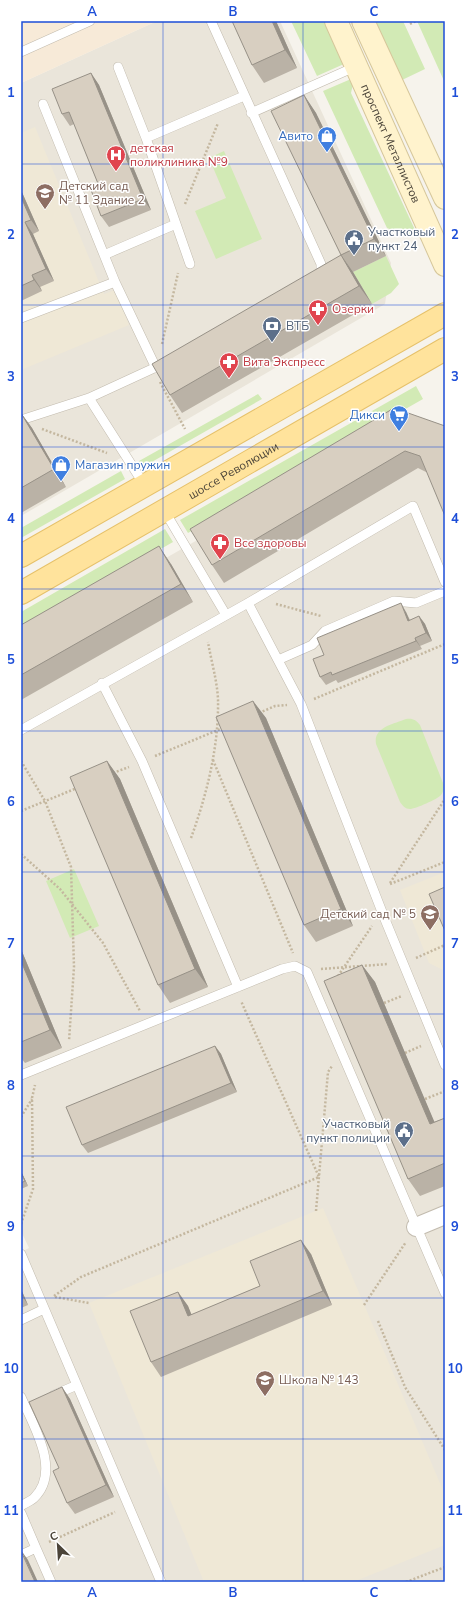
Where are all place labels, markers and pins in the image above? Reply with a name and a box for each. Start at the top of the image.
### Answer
shop icon: Авито [316,125,338,153]
place label: Авито [279,128,313,144]
place label: детская поликлиника №9 [130,140,228,170]
hospital icon: детская поликлиника №9 [105,144,127,172]
place label: Детский сад № 11 Здание 2 [59,178,145,208]
school or university icon: Детский сад № 11 Здание 2 [34,182,56,210]
place label: Участковый пункт 24 [367,224,435,254]
public building icon: Участковый пункт 24 [343,228,365,256]
pharmacy icon: Озерки [307,298,329,326]
place label: Озерки [332,301,374,317]
bank icon: ВТБ [261,315,283,343]
place label: ВТБ [286,318,309,334]
pharmacy icon: Вита Экспресс [218,351,240,379]
place label: Вита Экспресс [243,354,325,370]
supermarket icon: Дикси [388,404,410,432]
place label: Дикси [350,407,385,423]
shop icon: Магазин пружин [50,454,72,482]
place label: Магазин пружин [75,457,170,473]
pharmacy icon: Все здоровы [209,532,231,560]
place label: Все здоровы [234,535,307,551]
school or university icon: Детский сад № 5 [419,903,441,931]
place label: Детский сад № 5 [320,906,416,922]
place label: Участковый пункт полиции [306,1116,390,1146]
public building icon: Участковый пункт полиции [393,1120,415,1148]
school or university icon: Школа № 143 [254,1369,276,1397]
place label: Школа № 143 [279,1372,359,1388]

